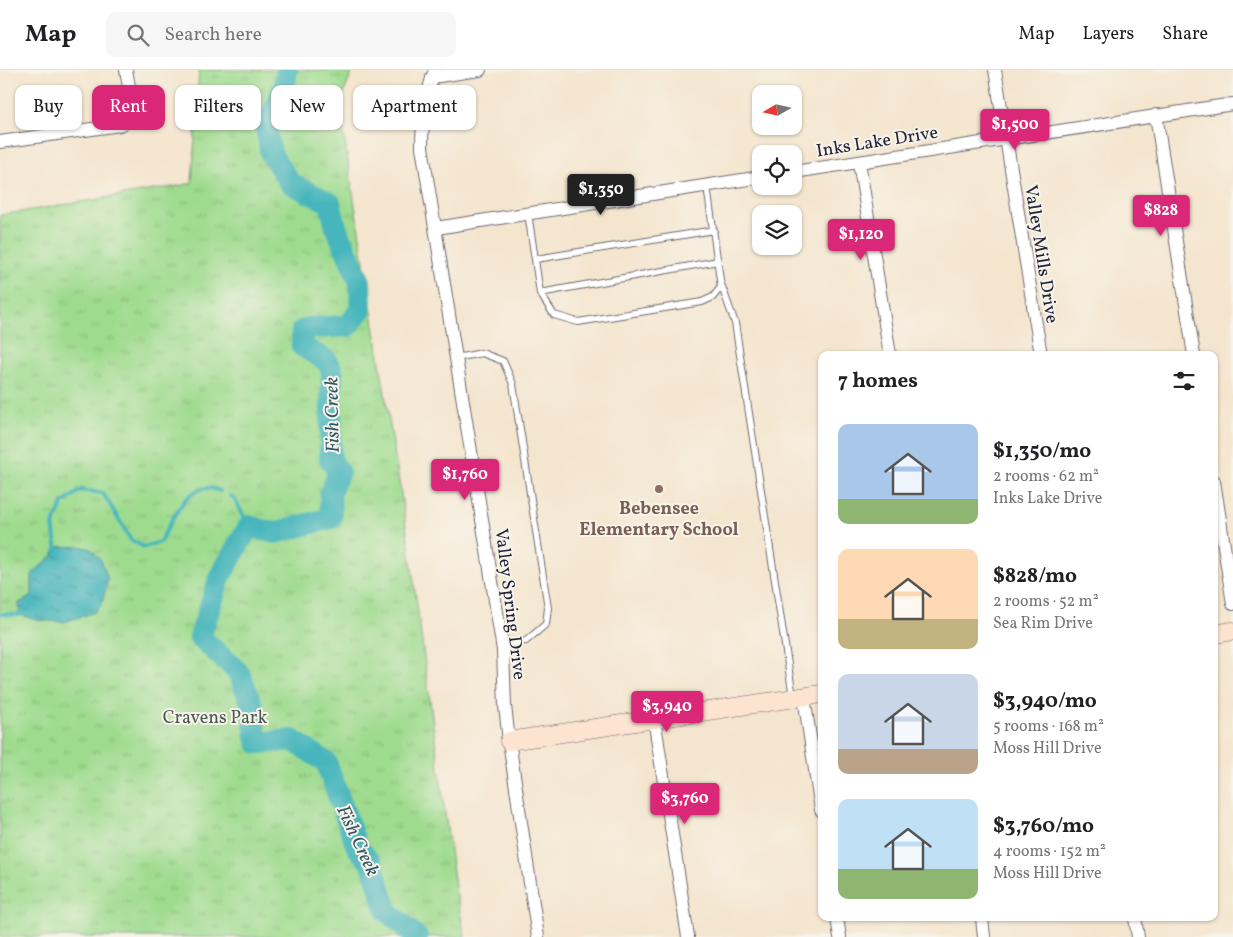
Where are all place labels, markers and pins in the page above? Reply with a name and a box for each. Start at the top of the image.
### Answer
pin: $1,500 [974,108,1056,151]
pin: $1,350 [560,174,642,216]
pin: $828 [1131,194,1191,237]
pin: $1,120 [820,218,902,261]
pin: $1,760 [424,458,506,501]
marker: Bebensee Elementary School [653,483,665,495]
place label: Bebensee Elementary School [579,497,739,543]
pin: $3,940 [626,690,708,733]
pin: $3,760 [644,782,726,825]

